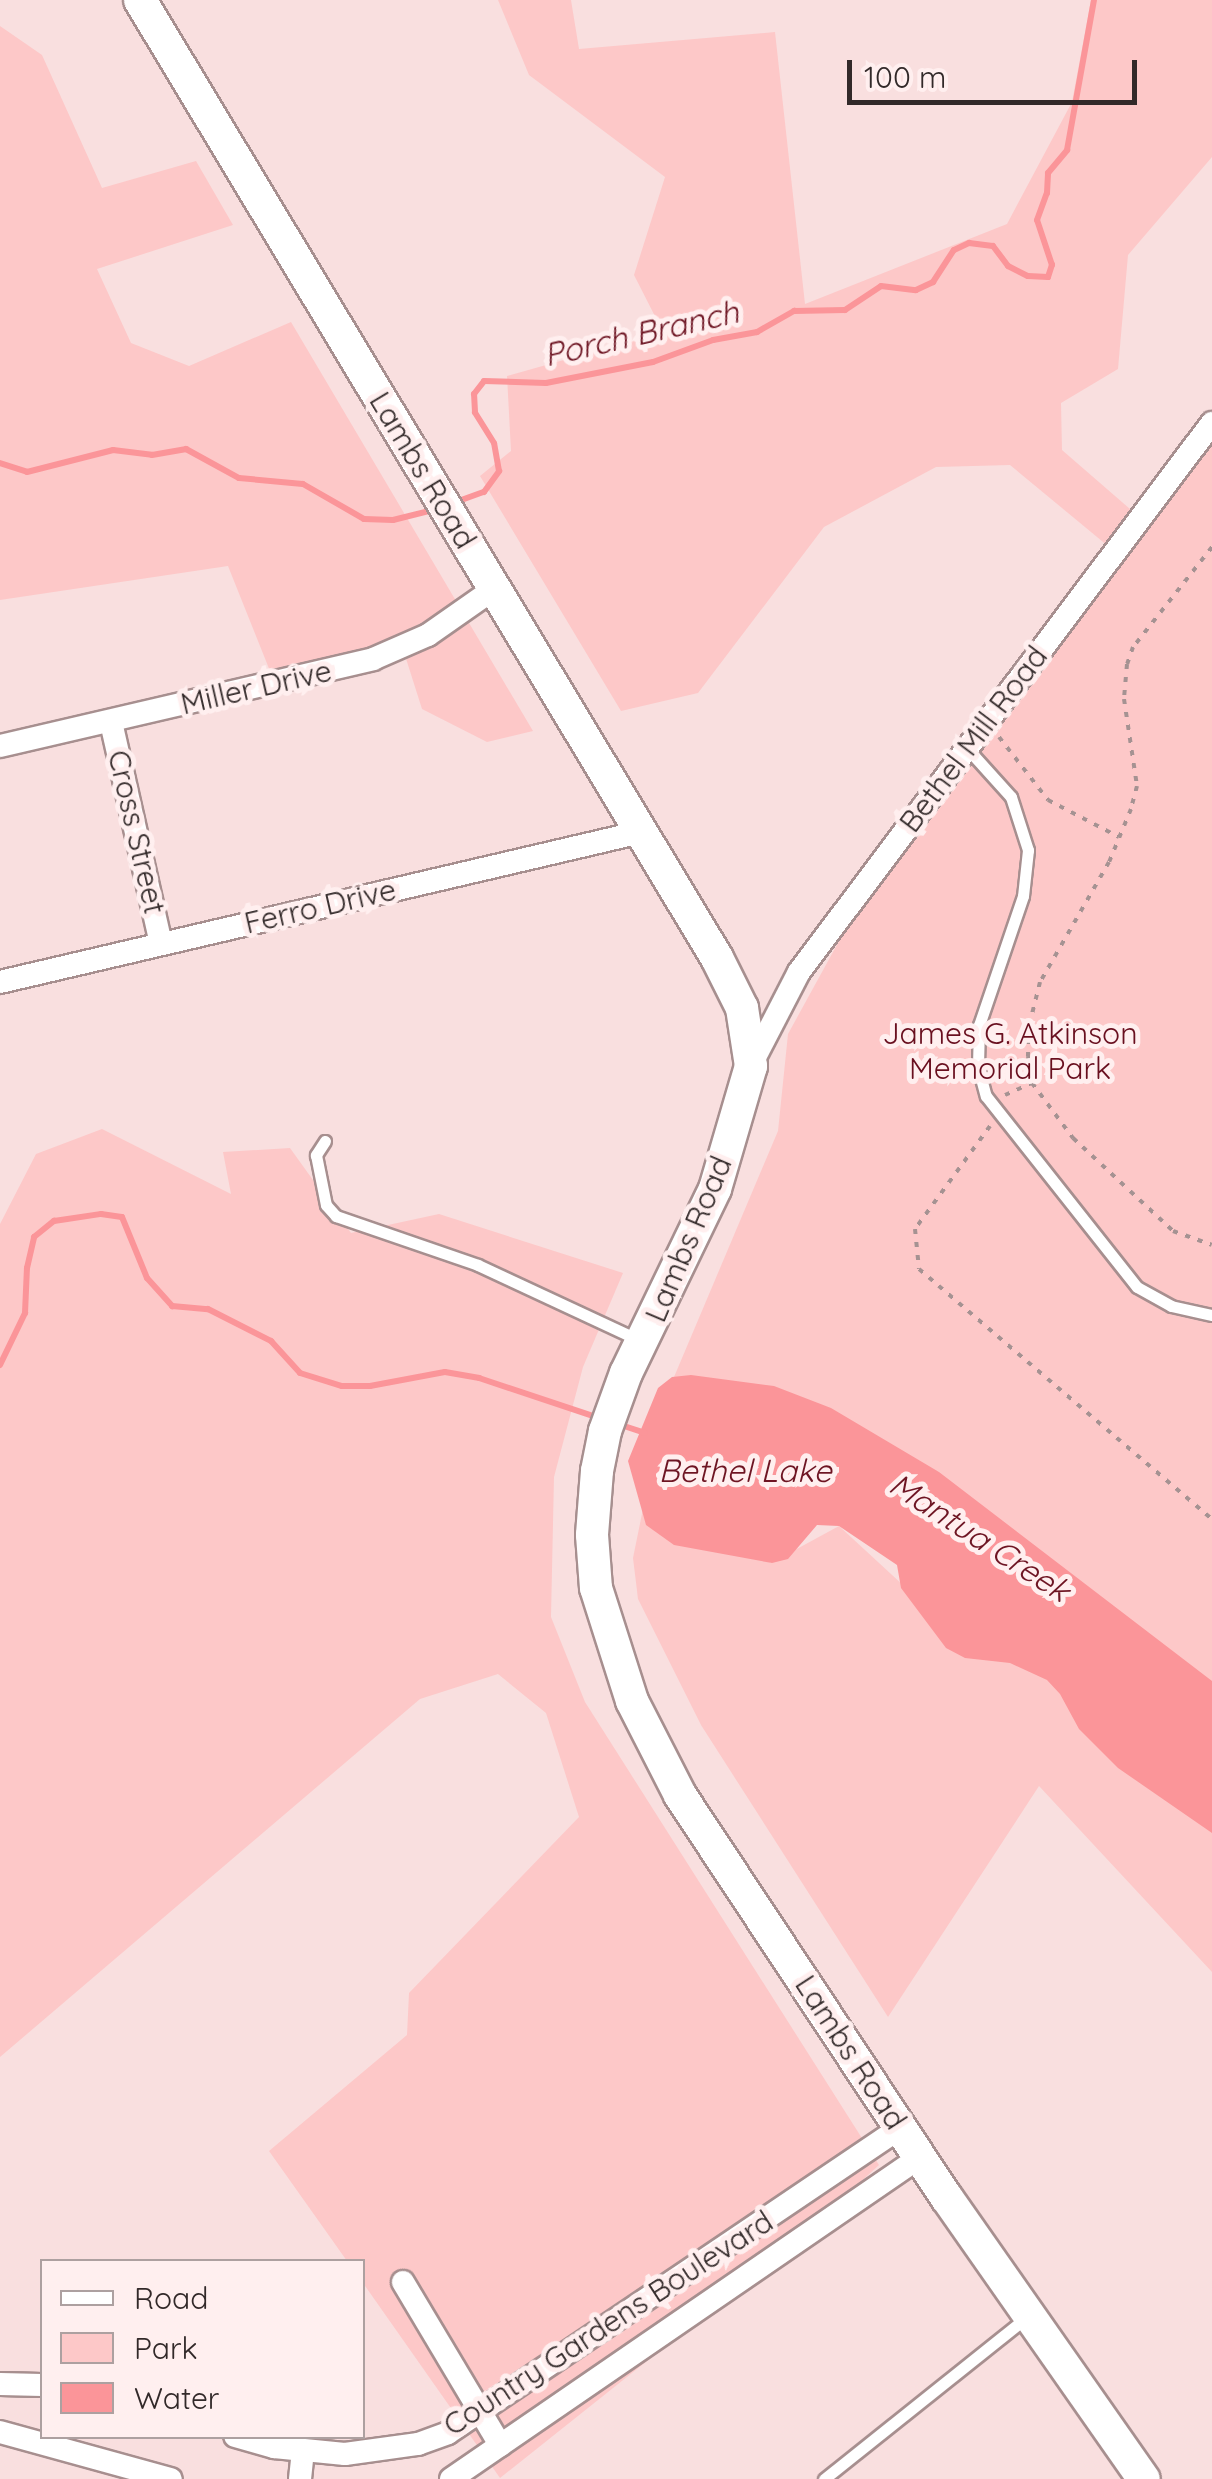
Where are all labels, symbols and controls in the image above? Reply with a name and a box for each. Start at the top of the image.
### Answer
scale bar [852,40,1142,102]
text: 100 m [864,58,946,96]
water label: Porch Branch [540,292,742,374]
street label: Lambs Road [362,385,484,555]
street label: Bethel Mill Road [891,639,1055,839]
street label: Miller Drive [177,652,335,722]
street label: Cross Street [101,747,173,917]
street label: Ferro Drive [241,871,399,941]
park label: James G. Atkinson Memorial Park [882,1015,1138,1086]
street label: Lambs Road [637,1151,739,1327]
water label: Bethel Lake [659,1451,831,1489]
water label: Mantua Creek [883,1464,1077,1610]
street label: Lambs Road [788,1968,914,2136]
street label: Country Gardens Boulevard [437,2203,779,2443]
legend [40,2259,365,2439]
text: Road [134,2279,208,2317]
text: Park [134,2329,198,2367]
text: Water [134,2379,219,2417]

